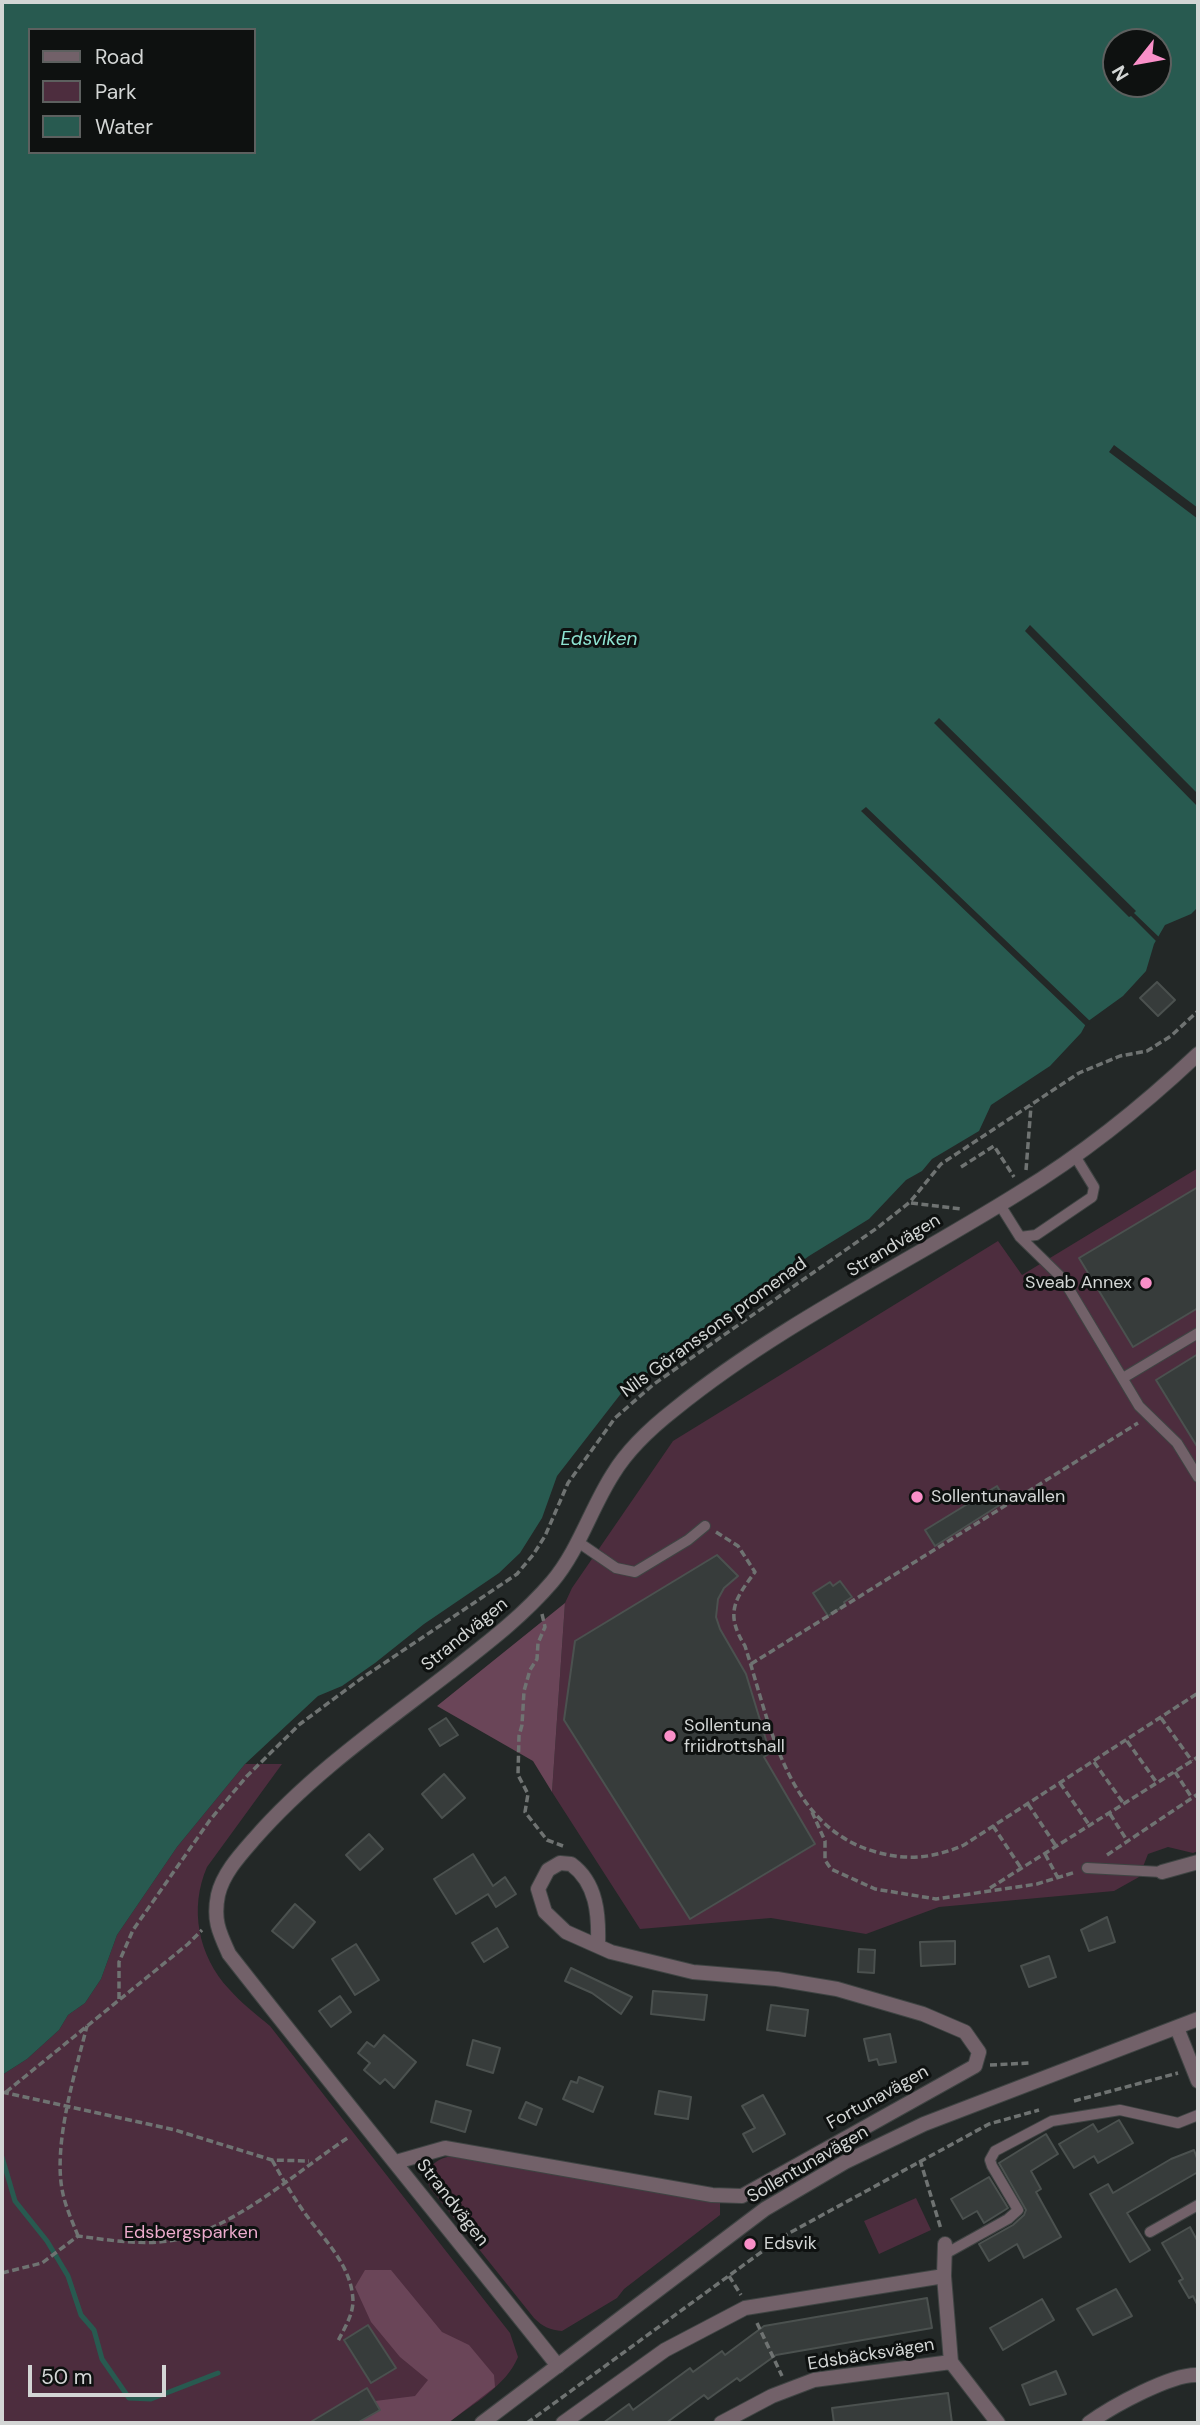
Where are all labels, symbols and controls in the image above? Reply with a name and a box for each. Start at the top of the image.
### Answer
legend [28,28,256,154]
north arrow [1102,28,1172,98]
text: Road [95,43,144,71]
text: N [1106,61,1135,85]
text: Park [95,78,136,106]
text: Water [95,113,153,141]
water label: Edsviken [561,629,637,651]
street label: Strandvägen [844,1210,944,1282]
street label: Nils Göranssons promenad [617,1253,811,1403]
place label: Sveab Annex [1025,1272,1132,1294]
marker: Sveab Annex [1138,1275,1154,1291]
place label: Sollentunavallen [931,1486,1065,1508]
marker: Sollentunavallen [909,1489,925,1505]
street label: Strandvägen [418,1594,512,1676]
place label: Sollentuna friidrottshall [684,1715,785,1758]
marker: Sollentuna friidrottshall [662,1728,678,1744]
street label: Fortunavägen [823,2061,933,2135]
street label: Sollentunavägen [744,2122,872,2208]
street label: Strandvägen [411,2155,493,2251]
park label: Edsbergsparken [124,2222,258,2244]
place label: Edsvik [764,2233,817,2255]
marker: Edsvik [742,2236,758,2252]
street label: Edsbäcksvägen [806,2334,936,2376]
scale bar [32,2352,170,2396]
text: 50 m [41,2363,92,2391]

